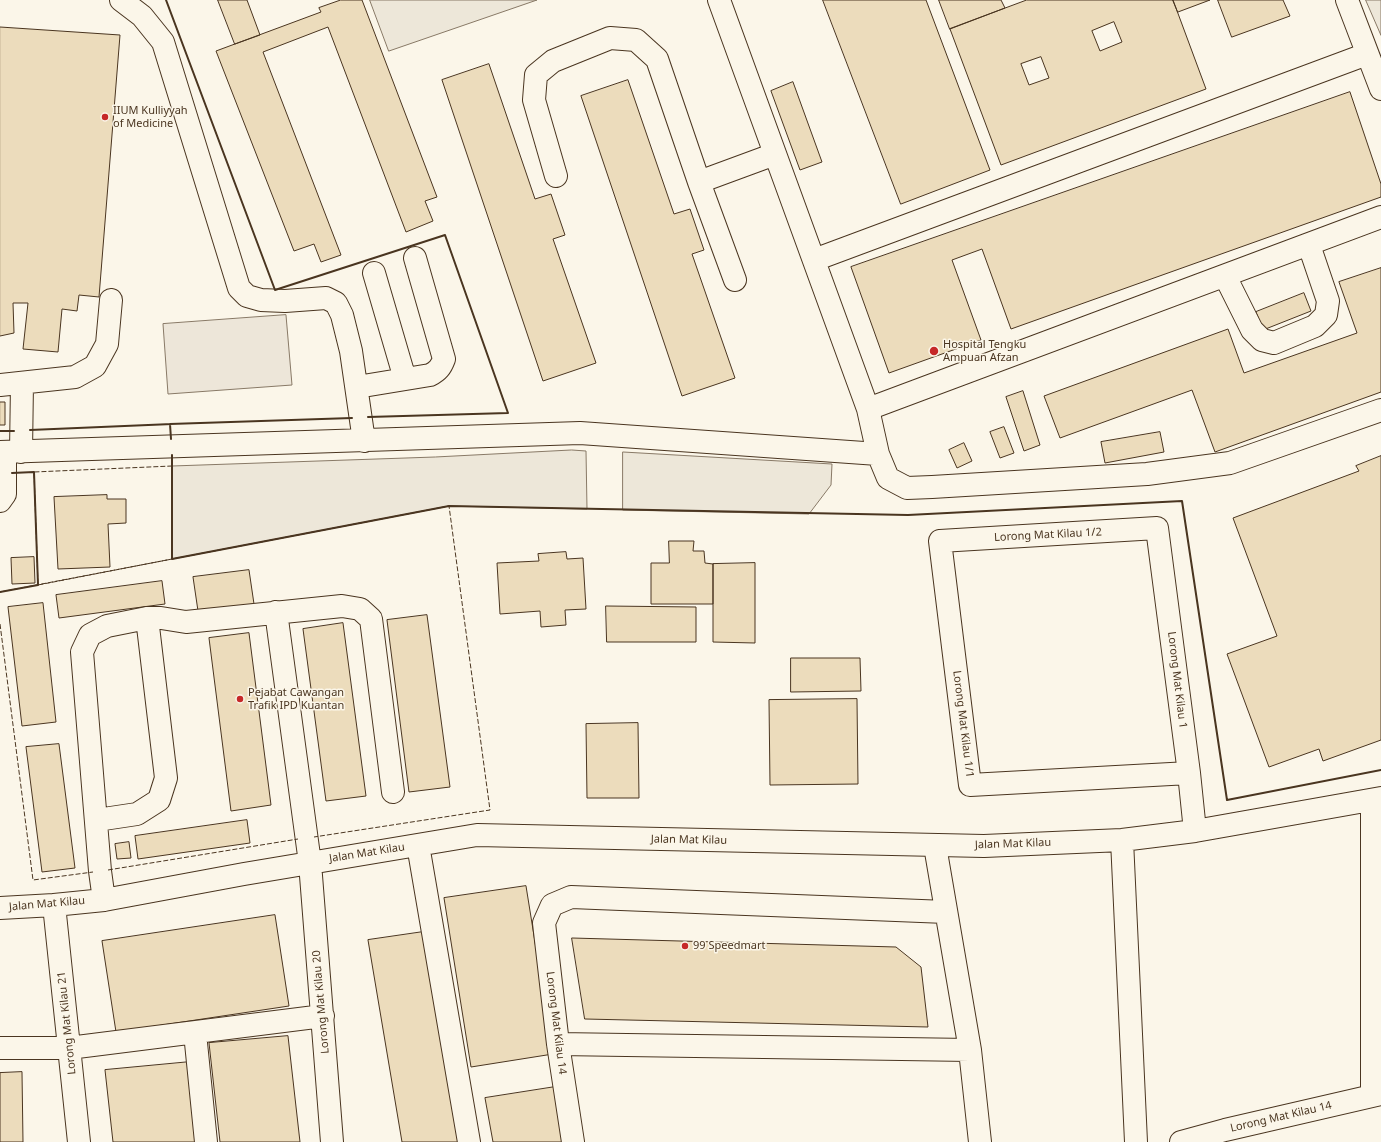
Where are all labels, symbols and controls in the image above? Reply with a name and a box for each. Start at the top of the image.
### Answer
place label: IIUM Kulliyyah of Medicine [113,104,188,130]
marker: IIUM Kulliyyah of Medicine [100,112,110,122]
place label: Hospital Tengku Ampuan Afzan [943,338,1026,364]
marker: Hospital Tengku Ampuan Afzan [928,345,940,357]
street label: Lorong Mat Kilau 1/2 [994,526,1102,544]
street label: Lorong Mat Kilau 1 [1165,631,1189,729]
street label: Lorong Mat Kilau 1/1 [950,670,976,778]
place label: Pejabat Cawangan Trafik IPD Kuantan [248,686,344,712]
marker: Pejabat Cawangan Trafik IPD Kuantan [235,694,245,704]
street label: Jalan Mat Kilau [651,833,727,847]
street label: Jalan Mat Kilau [975,836,1051,852]
street label: Jalan Mat Kilau [328,841,406,865]
street label: Jalan Mat Kilau [8,894,86,914]
place label: 99 Speedmart [693,939,765,953]
marker: 99 Speedmart [680,941,690,951]
street label: Lorong Mat Kilau 20 [310,950,332,1054]
street label: Lorong Mat Kilau 21 [55,971,79,1075]
street label: Lorong Mat Kilau 14 [543,971,569,1075]
street label: Lorong Mat Kilau 14 [1229,1099,1333,1135]

